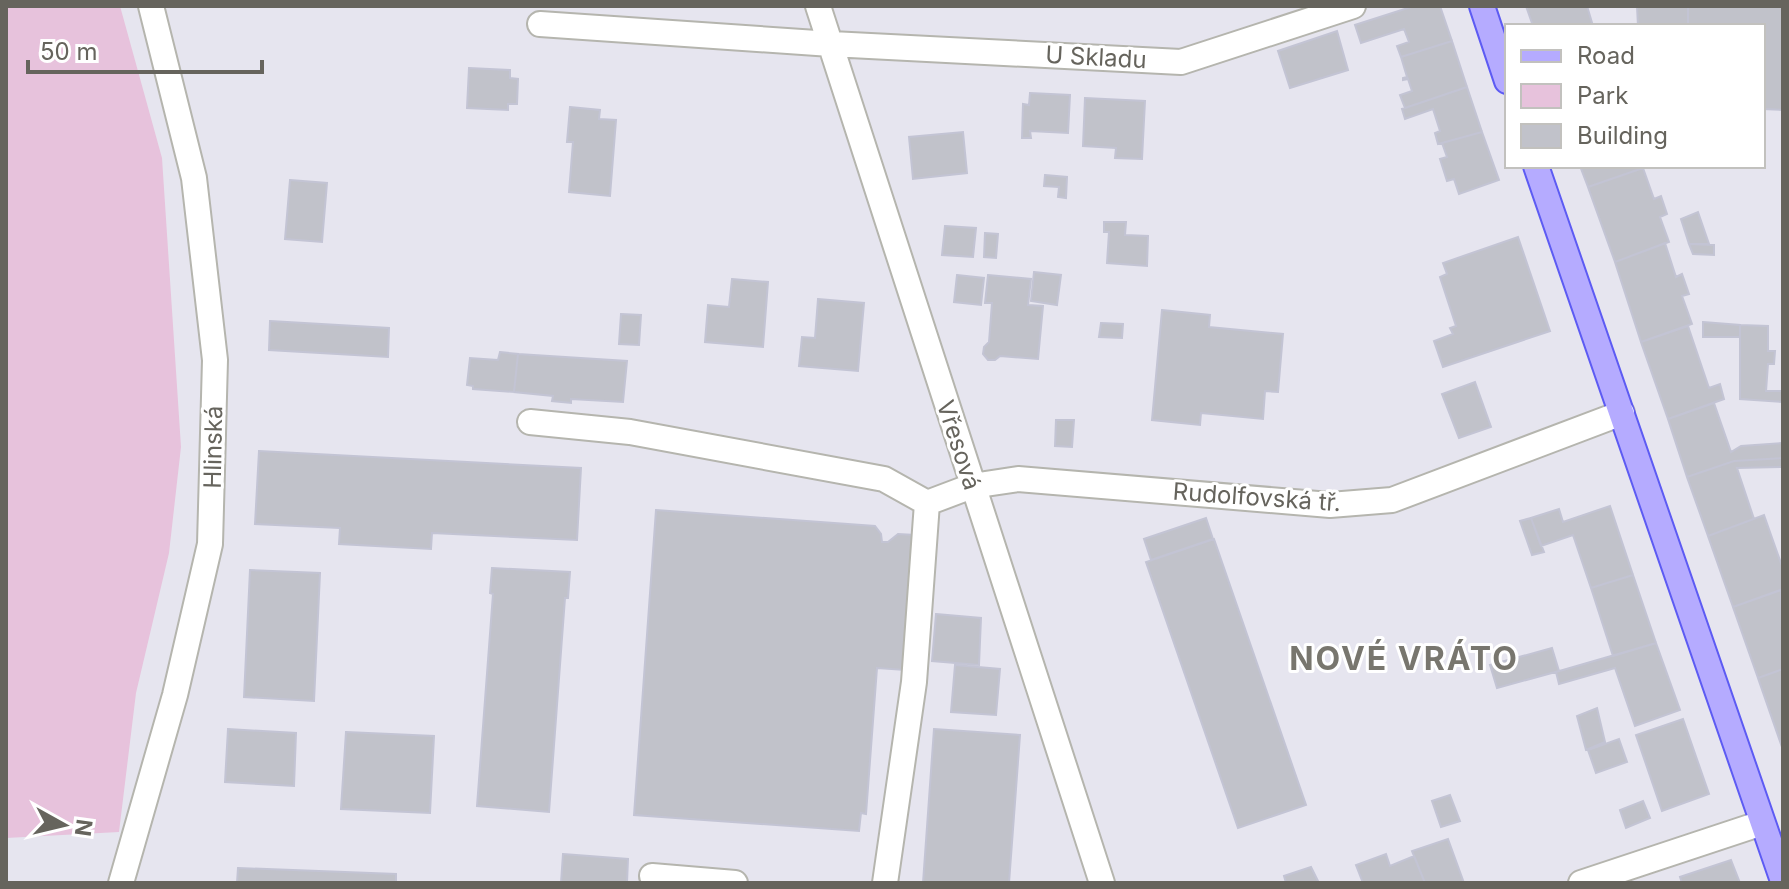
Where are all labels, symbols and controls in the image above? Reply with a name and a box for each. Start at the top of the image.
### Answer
scale bar [28,24,262,74]
legend [1505,24,1765,168]
text: 50 m [40,37,98,66]
street label: U Skladu [1045,40,1147,74]
text: Road [1577,41,1635,70]
text: Park [1577,81,1628,110]
text: Building [1577,121,1668,150]
street label: Vřesová [931,396,987,494]
street label: Hlinská [198,405,228,489]
street label: Rudolfovská tř. [1172,477,1342,517]
district label: NOVÉ VRÁTO [1289,639,1519,678]
north arrow [24,785,104,865]
text: N [70,818,98,838]

